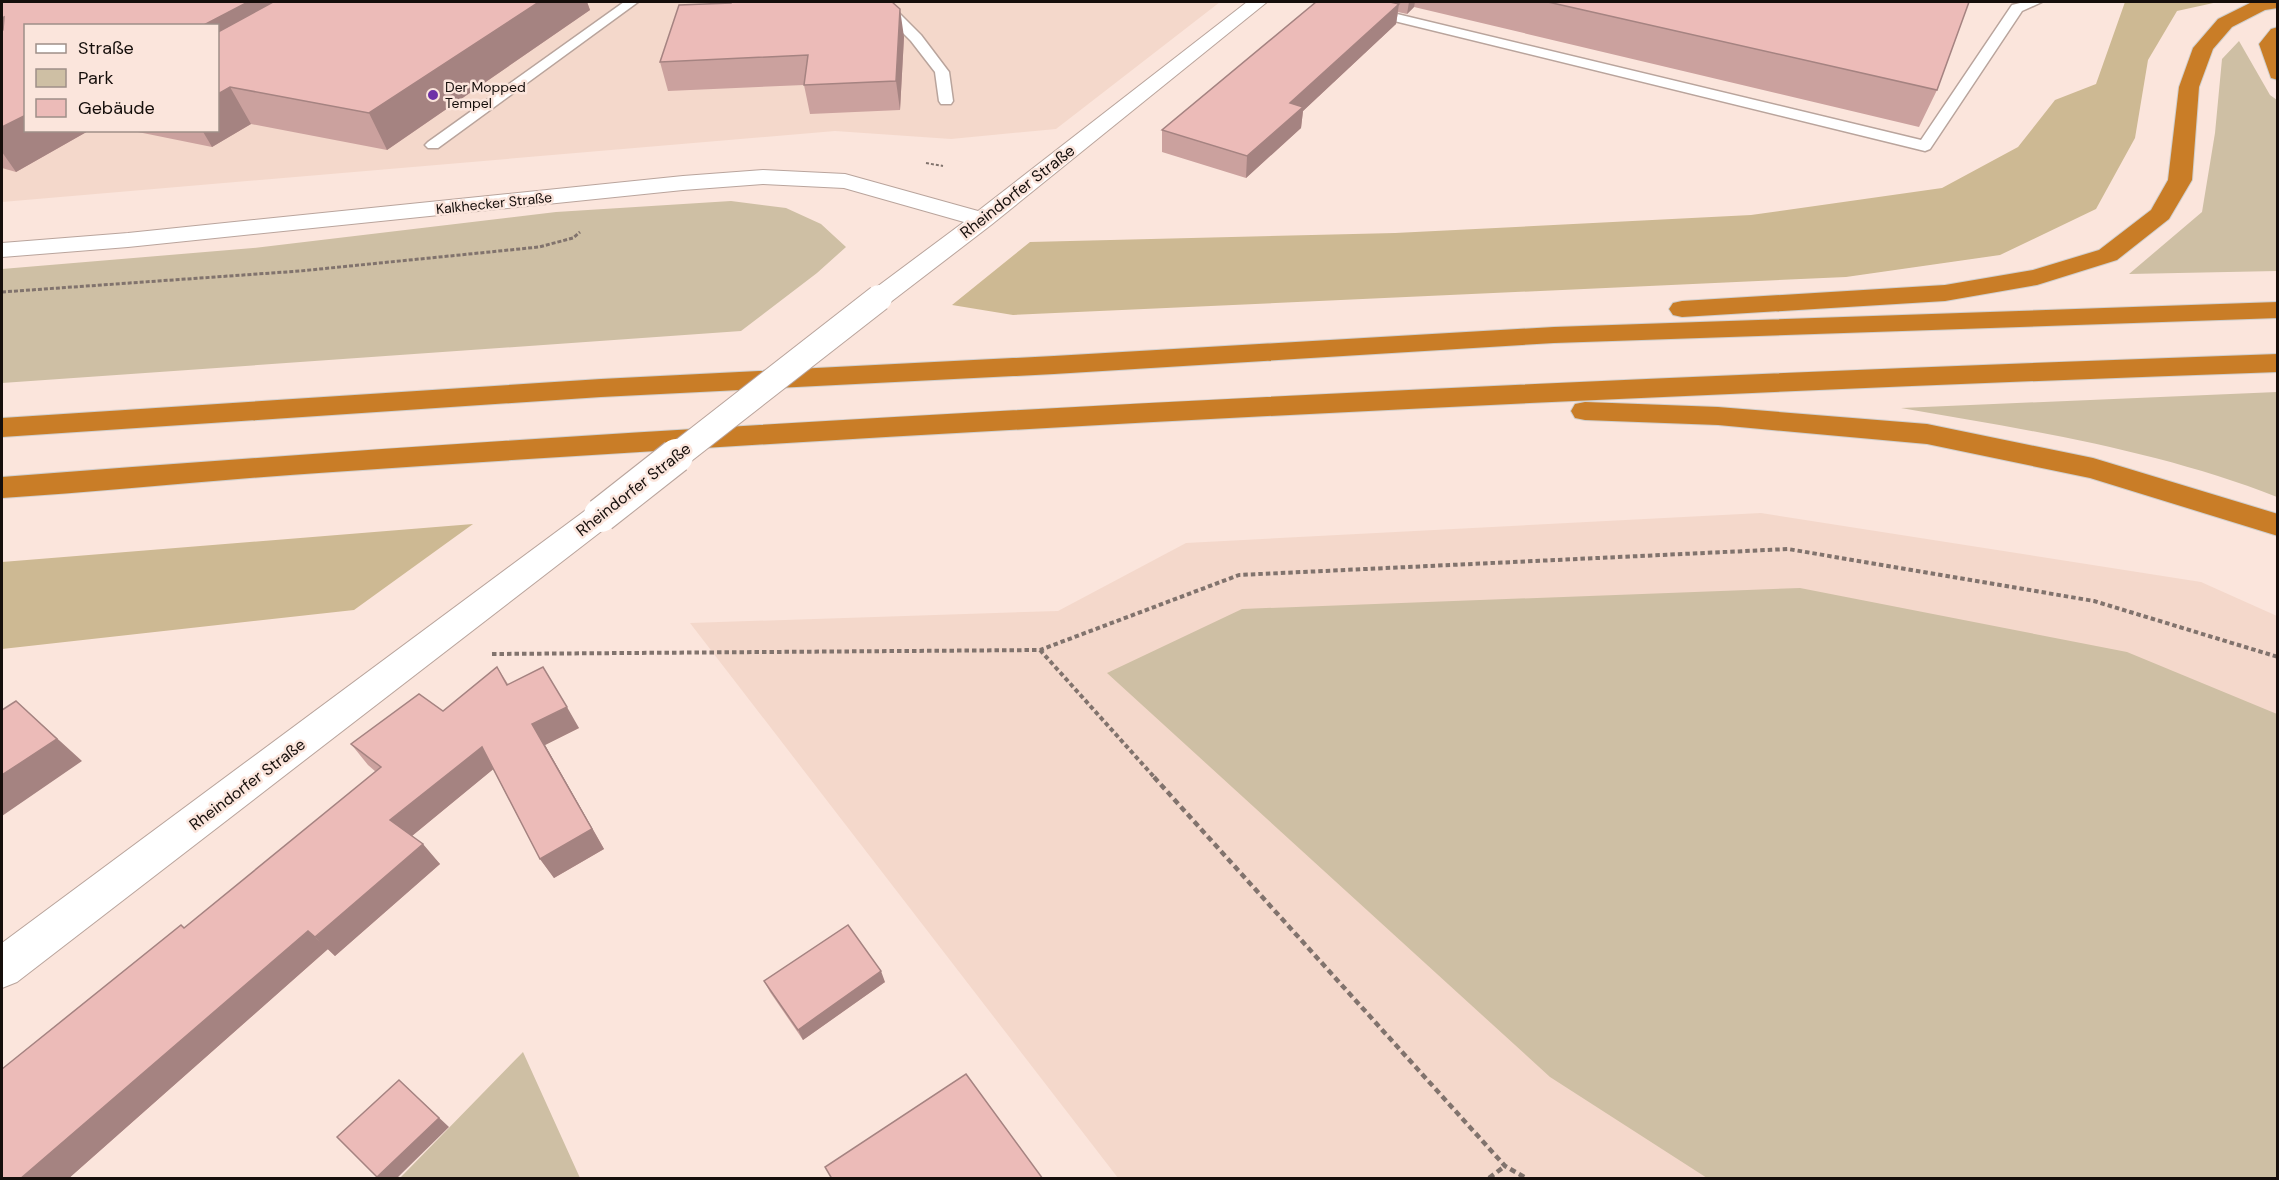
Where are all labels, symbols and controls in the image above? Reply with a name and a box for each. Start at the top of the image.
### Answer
legend [24,24,219,132]
text: Straße [78,36,134,60]
text: Park [78,66,114,90]
place label: Der Mopped Tempel [445,78,526,112]
marker: Der Mopped Tempel [426,88,440,102]
text: Gebäude [78,96,155,120]
street label: Rheindorfer Straße [956,140,1079,243]
street label: Kalkhecker Straße [435,188,553,218]
street label: Rheindorfer Straße [572,438,695,541]
street label: Rheindorfer Straße [185,734,310,835]

